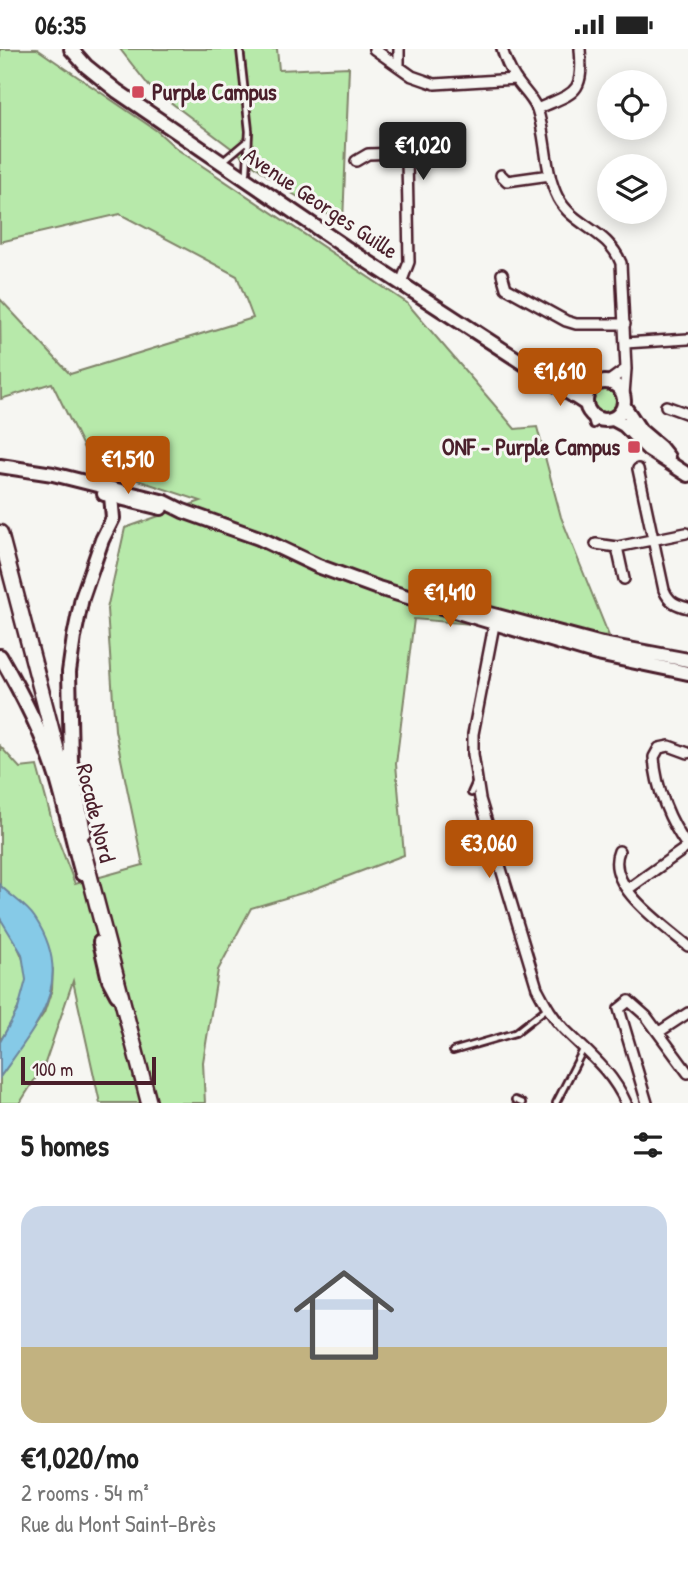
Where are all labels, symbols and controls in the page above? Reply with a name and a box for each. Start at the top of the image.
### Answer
text: 06:35 [35,7,86,42]
map controls [597,70,667,224]
button: locate [597,70,667,140]
place label: Purple Campus [152,76,277,108]
marker: Purple Campus [130,84,146,100]
pin: €1,020 [366,123,480,182]
text: €1,020 [395,129,451,160]
street label: Avenue Georges Guille [238,139,405,266]
button: layers [597,154,667,224]
pin: €1,610 [503,349,617,408]
text: €1,610 [534,355,586,386]
place label: ONF - Purple Campus [442,431,620,463]
pin: €1,510 [71,437,185,496]
marker: ONF - Purple Campus [626,439,642,455]
text: €1,510 [102,443,154,474]
pin: €1,410 [393,569,507,629]
text: €1,410 [424,576,476,607]
street label: Rocade Nord [69,760,124,865]
pin: €3,060 [432,821,546,880]
text: €3,060 [461,827,517,858]
scale bar [21,1054,156,1086]
text: 100 m [32,1056,73,1082]
text: 5 homes [21,1125,109,1165]
icon: filters [629,1126,667,1164]
icon: home [281,1252,407,1378]
text: €1,020/mo [21,1437,138,1477]
text: 2 rooms · 54 m² [21,1477,149,1508]
text: Rue du Mont Saint-Brès [21,1508,216,1539]

